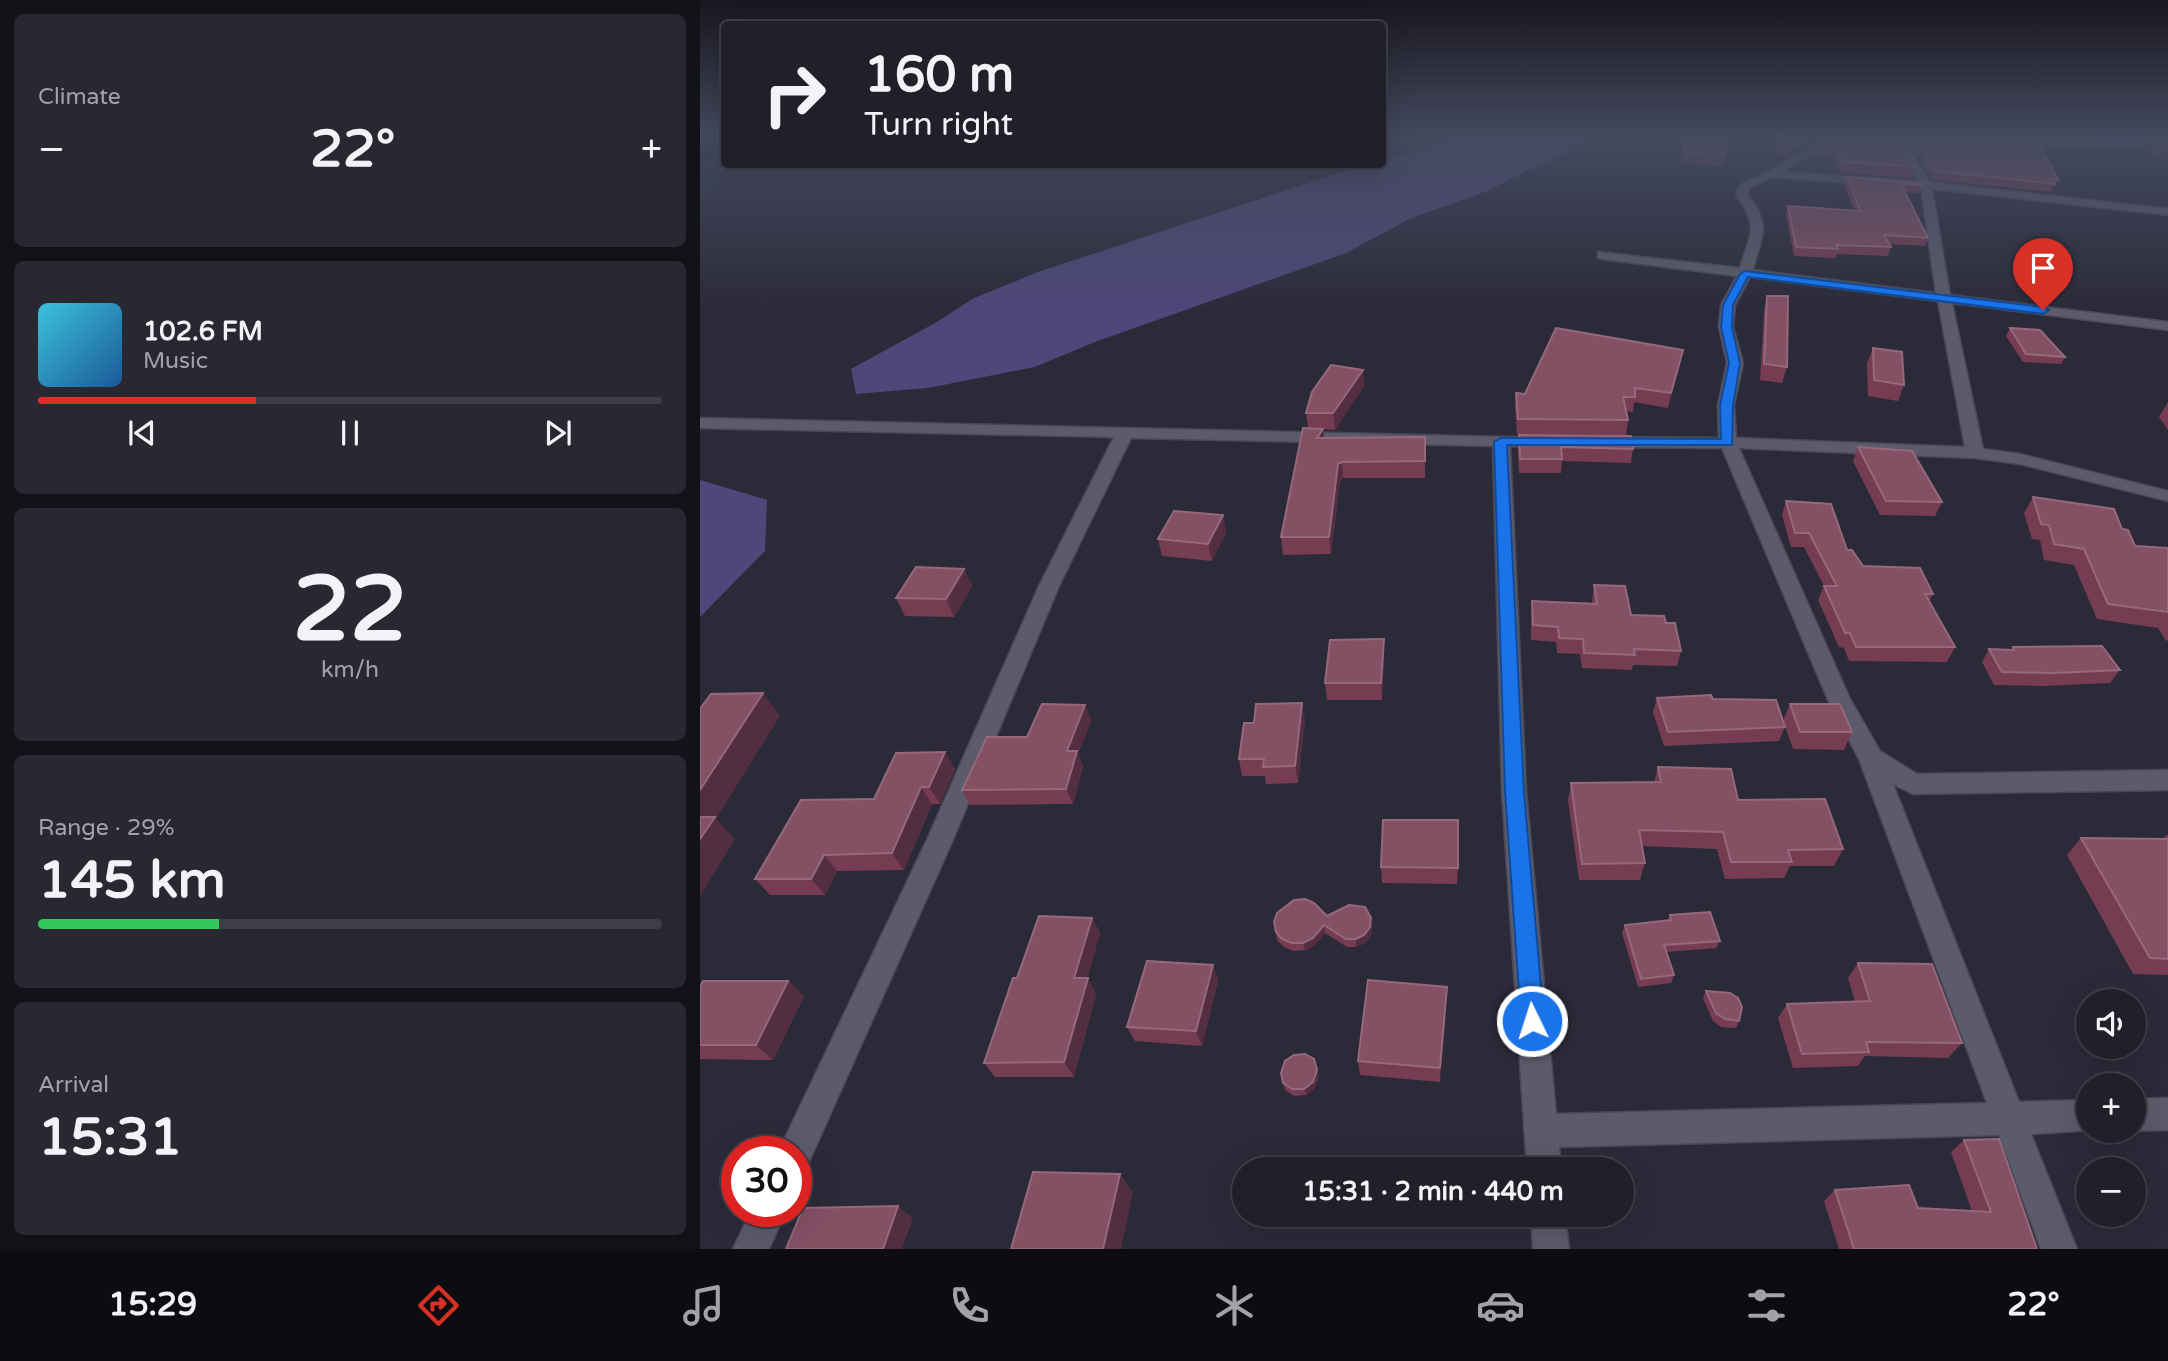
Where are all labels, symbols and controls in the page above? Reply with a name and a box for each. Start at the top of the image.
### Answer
text: 160 m [864,46,1014,105]
icon: right [749,49,840,140]
text: Climate [38,83,121,111]
text: Turn right [864,106,1013,144]
text: 22° [310,118,395,181]
text: − [38,127,65,173]
text: + [641,127,662,173]
pin [2013,238,2073,310]
icon: arrive [2024,249,2062,287]
text: 102.6 FM [143,316,263,347]
text: Music [143,347,208,375]
icon: previous [123,414,161,452]
icon: pause [331,414,369,452]
icon: next [539,414,577,452]
text: 22 [293,555,407,665]
text: km/h [321,656,379,684]
text: Range · 29% [38,814,174,842]
text: 145 km [38,849,226,912]
position arrow [1495,984,1569,1058]
map controls [2076,989,2146,1227]
button: sound [2076,989,2146,1059]
text: Arrival [38,1071,109,1099]
button: + [2076,1073,2146,1143]
text: 15:31 [38,1106,182,1169]
speed limit sign: 30 [721,1136,812,1227]
button: − [2076,1157,2146,1227]
text: 15:31 · 2 min · 440 m [1302,1176,1564,1207]
icon: directions [414,1281,463,1330]
icon: music [679,1281,728,1330]
icon: phone [945,1281,994,1330]
icon: climate [1210,1281,1259,1330]
icon: car [1476,1281,1525,1330]
icon: filters [1742,1281,1791,1330]
text: 15:29 [108,1286,197,1324]
text: 22° [2007,1286,2060,1324]

